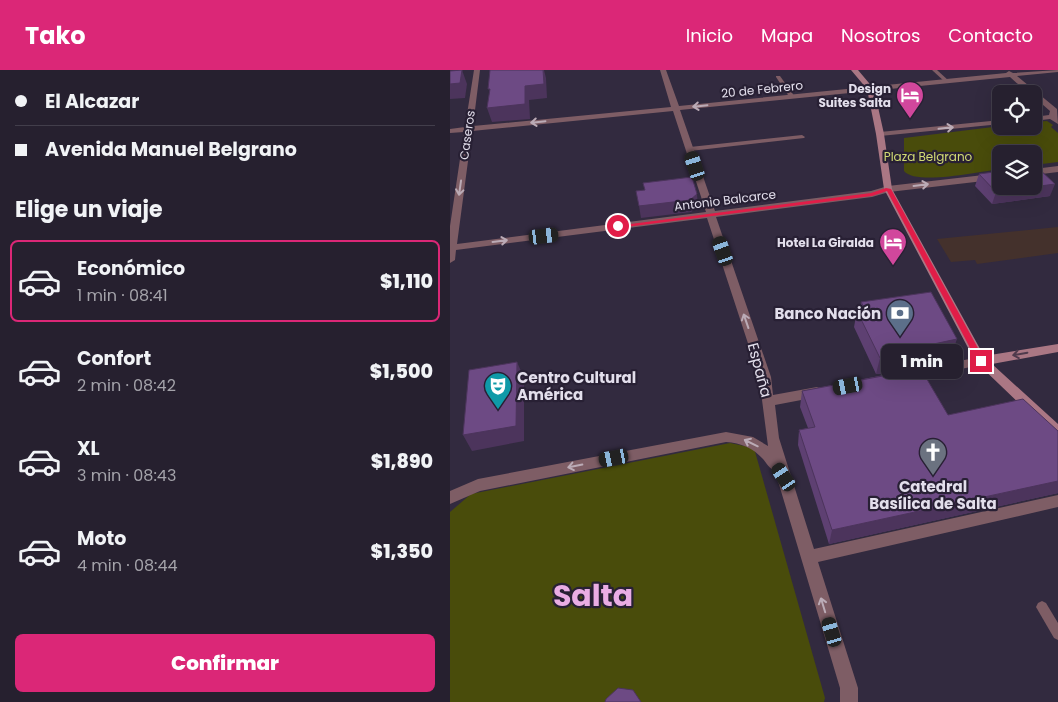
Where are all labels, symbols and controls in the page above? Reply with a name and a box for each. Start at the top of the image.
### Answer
text: Tako [25,19,86,52]
text: Inicio [686,23,733,48]
text: Mapa [761,23,813,48]
text: Nosotros [841,23,920,48]
text: Contacto [948,23,1033,48]
street label: 20 de Febrero [720,76,804,102]
place label: Design Suites Salta [818,80,891,111]
hotel icon: Design Suites Salta [895,80,925,119]
map controls [992,85,1042,195]
button: locate [992,85,1042,135]
text: El Alcazar [45,88,139,115]
one-way arrow [692,101,708,111]
street label: Caseros [455,109,479,161]
one-way arrow [530,117,546,127]
one-way arrow [938,123,954,133]
text: Avenida Manuel Belgrano [45,136,297,163]
button: layers [992,145,1042,195]
park label: Plaza Belgrano [884,148,973,165]
car [683,149,706,183]
one-way arrow [455,179,465,195]
one-way arrow [913,180,929,190]
street label: Antonio Balcarce [673,185,777,215]
text: Elige un viaje [15,194,163,225]
route start [607,215,629,237]
car [528,227,559,245]
hotel icon: Hotel La Giralda [878,227,908,266]
car [711,234,734,268]
place label: Hotel La Giralda [777,234,874,251]
one-way arrow [492,236,508,246]
text: Económico [77,255,185,282]
icon: car [17,259,62,304]
text: $1,110 [380,268,433,295]
text: 1 min · 08:41 [77,284,168,307]
bank icon: Banco Nación [885,298,915,337]
place label: Banco Nación [774,303,881,324]
one-way arrow [741,313,751,329]
street label: España [743,340,777,400]
callout: 1 min [881,344,964,378]
text: Confort [77,345,151,372]
icon: car [17,349,62,394]
text: 1 min [901,350,943,373]
route end [970,350,992,372]
one-way arrow [1012,350,1028,360]
text: $1,500 [370,358,433,385]
place label: Centro Cultural América [517,367,636,405]
theatre icon: Centro Cultural América [483,371,513,410]
text: 2 min · 08:42 [77,374,176,397]
car [831,376,864,396]
text: XL [77,435,100,462]
church icon: Catedral Basílica de Salta [918,437,948,476]
one-way arrow [744,438,759,448]
icon: car [17,439,62,484]
text: $1,890 [371,448,433,475]
car [597,448,630,468]
car [769,460,798,494]
one-way arrow [568,462,584,471]
text: 3 min · 08:43 [77,464,176,487]
place label: Catedral Basílica de Salta [869,476,997,514]
text: Moto [77,525,126,552]
icon: car [17,529,62,574]
text: $1,350 [371,538,433,565]
text: 4 min · 08:44 [77,554,178,577]
district label: Salta [553,574,633,617]
one-way arrow [818,597,828,613]
car [820,615,843,649]
button: Confirmar [15,634,435,692]

